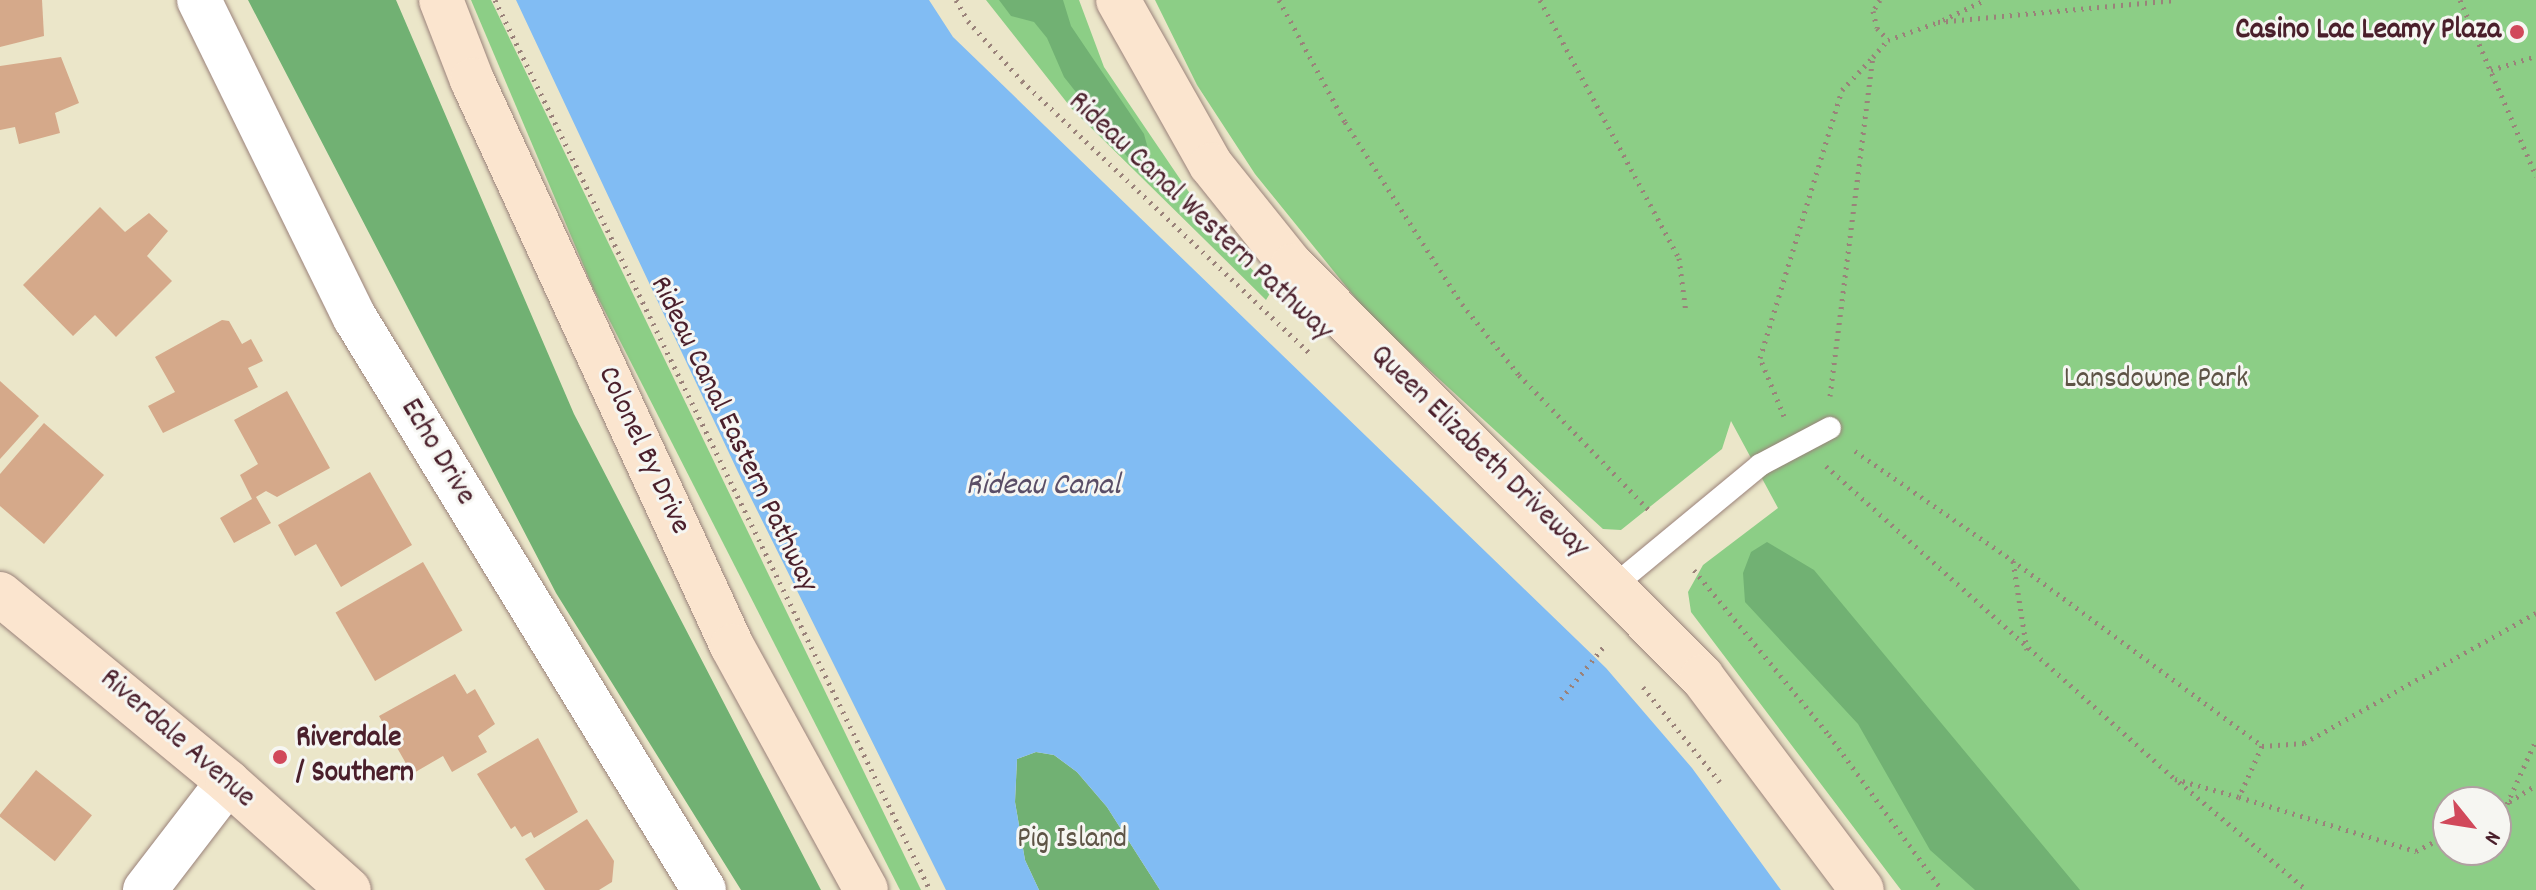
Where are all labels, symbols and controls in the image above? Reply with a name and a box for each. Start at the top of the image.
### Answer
place label: Casino Lac Leamy Plaza [2235,14,2501,50]
marker: Casino Lac Leamy Plaza [2508,23,2526,41]
street label: Rideau Canal Western Pathway [1059,86,1339,350]
street label: Rideau Canal Eastern Pathway [640,271,824,599]
street label: Queen Elizabeth Driveway [1361,339,1595,567]
street label: Colonel By Drive [587,361,697,541]
park label: Lansdowne Park [2064,363,2248,399]
street label: Echo Drive [390,393,482,513]
water label: Rideau Canal [966,468,1120,506]
street label: Riverdale Avenue [91,663,261,817]
place label: Riverdale / Southern [296,722,414,792]
marker: Riverdale / Southern [271,748,289,766]
north arrow [2432,786,2512,866]
park label: Pig Island [1017,823,1127,859]
text: N [2475,825,2508,850]

